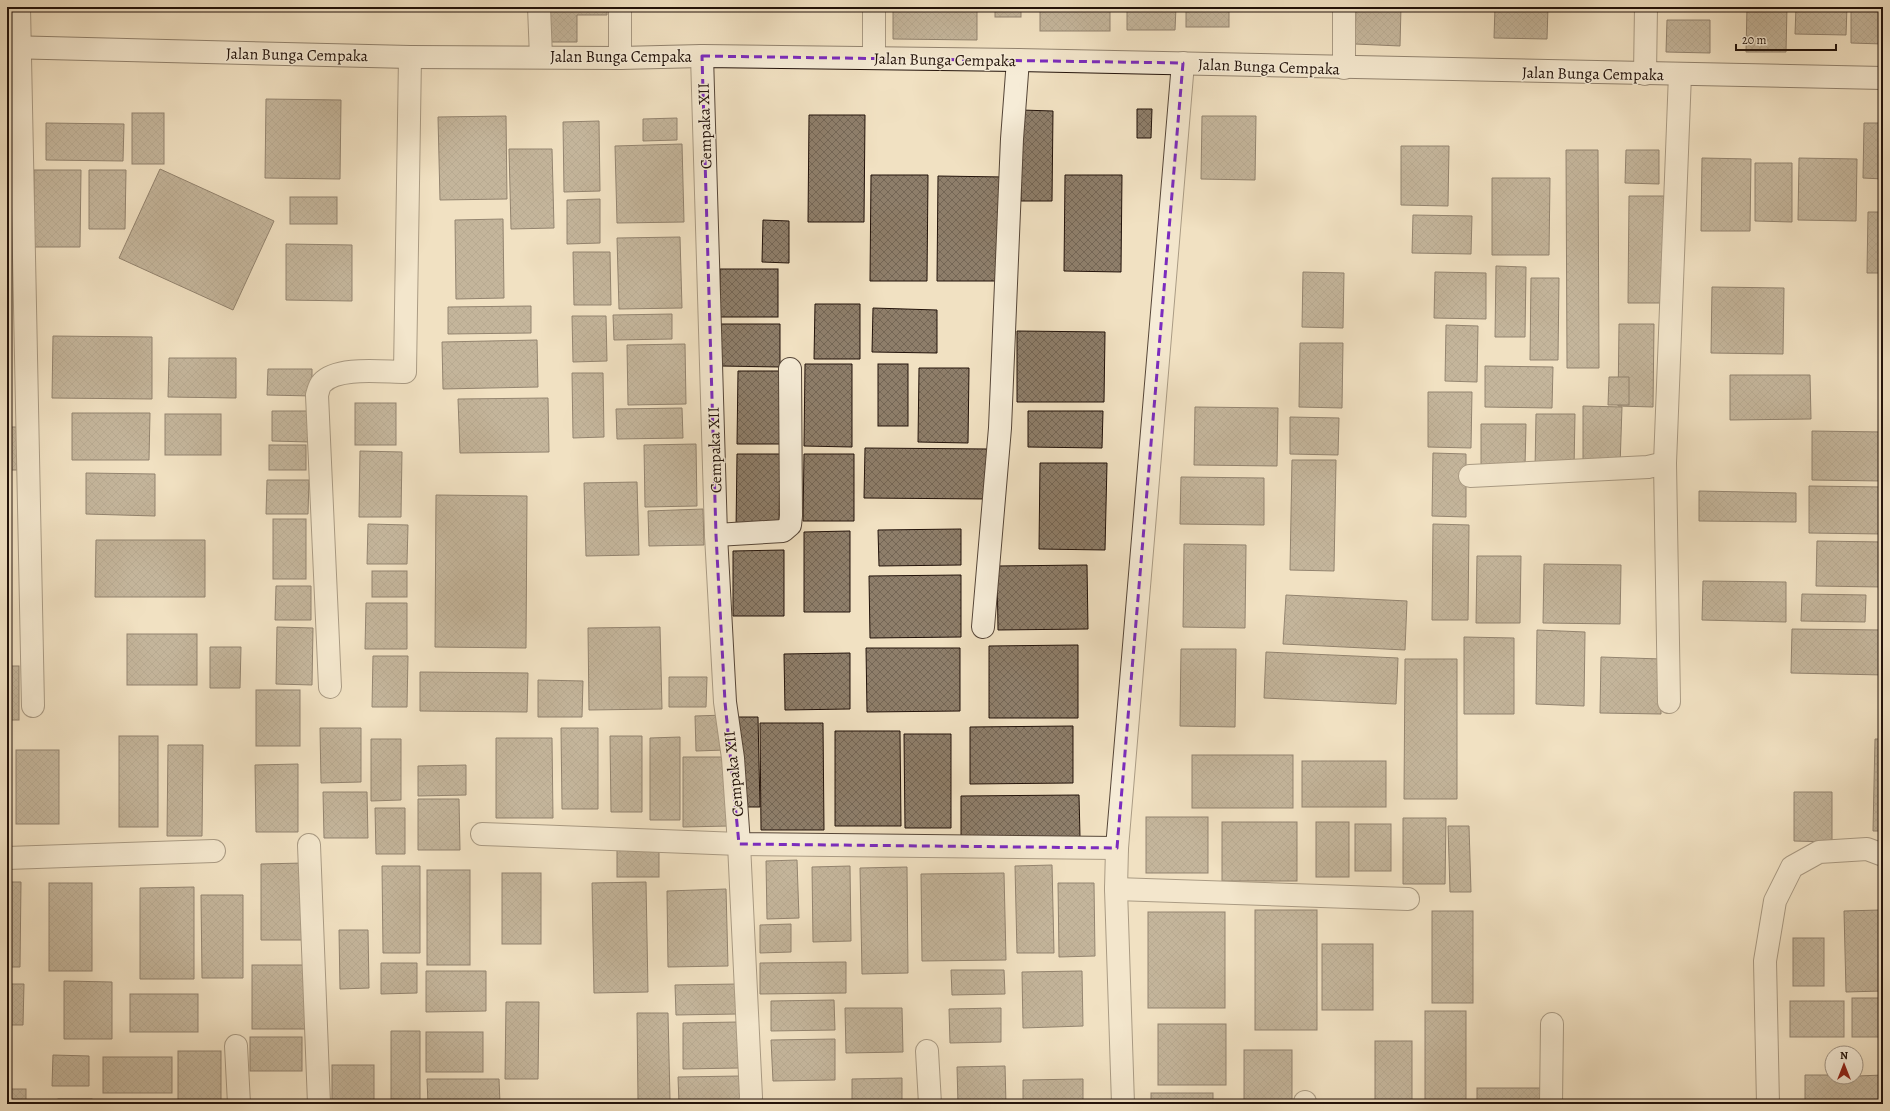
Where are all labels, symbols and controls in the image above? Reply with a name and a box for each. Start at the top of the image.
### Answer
scale bar [1736,26,1836,52]
text: 20 m [1742,32,1766,48]
street label: Jalan Bunga Cempaka [226,43,369,67]
street label: Jalan Bunga Cempaka [550,46,693,68]
street label: Jalan Bunga Cempaka [874,48,1017,72]
street label: Jalan Bunga Cempaka [1198,54,1341,80]
street label: Jalan Bunga Cempaka [1522,62,1665,86]
street label: Cempaka XII [692,82,718,170]
street label: Cempaka XII [702,406,728,494]
street label: Cempaka XII [719,730,749,818]
north arrow [1824,1045,1864,1085]
text: N [1840,1048,1848,1063]

